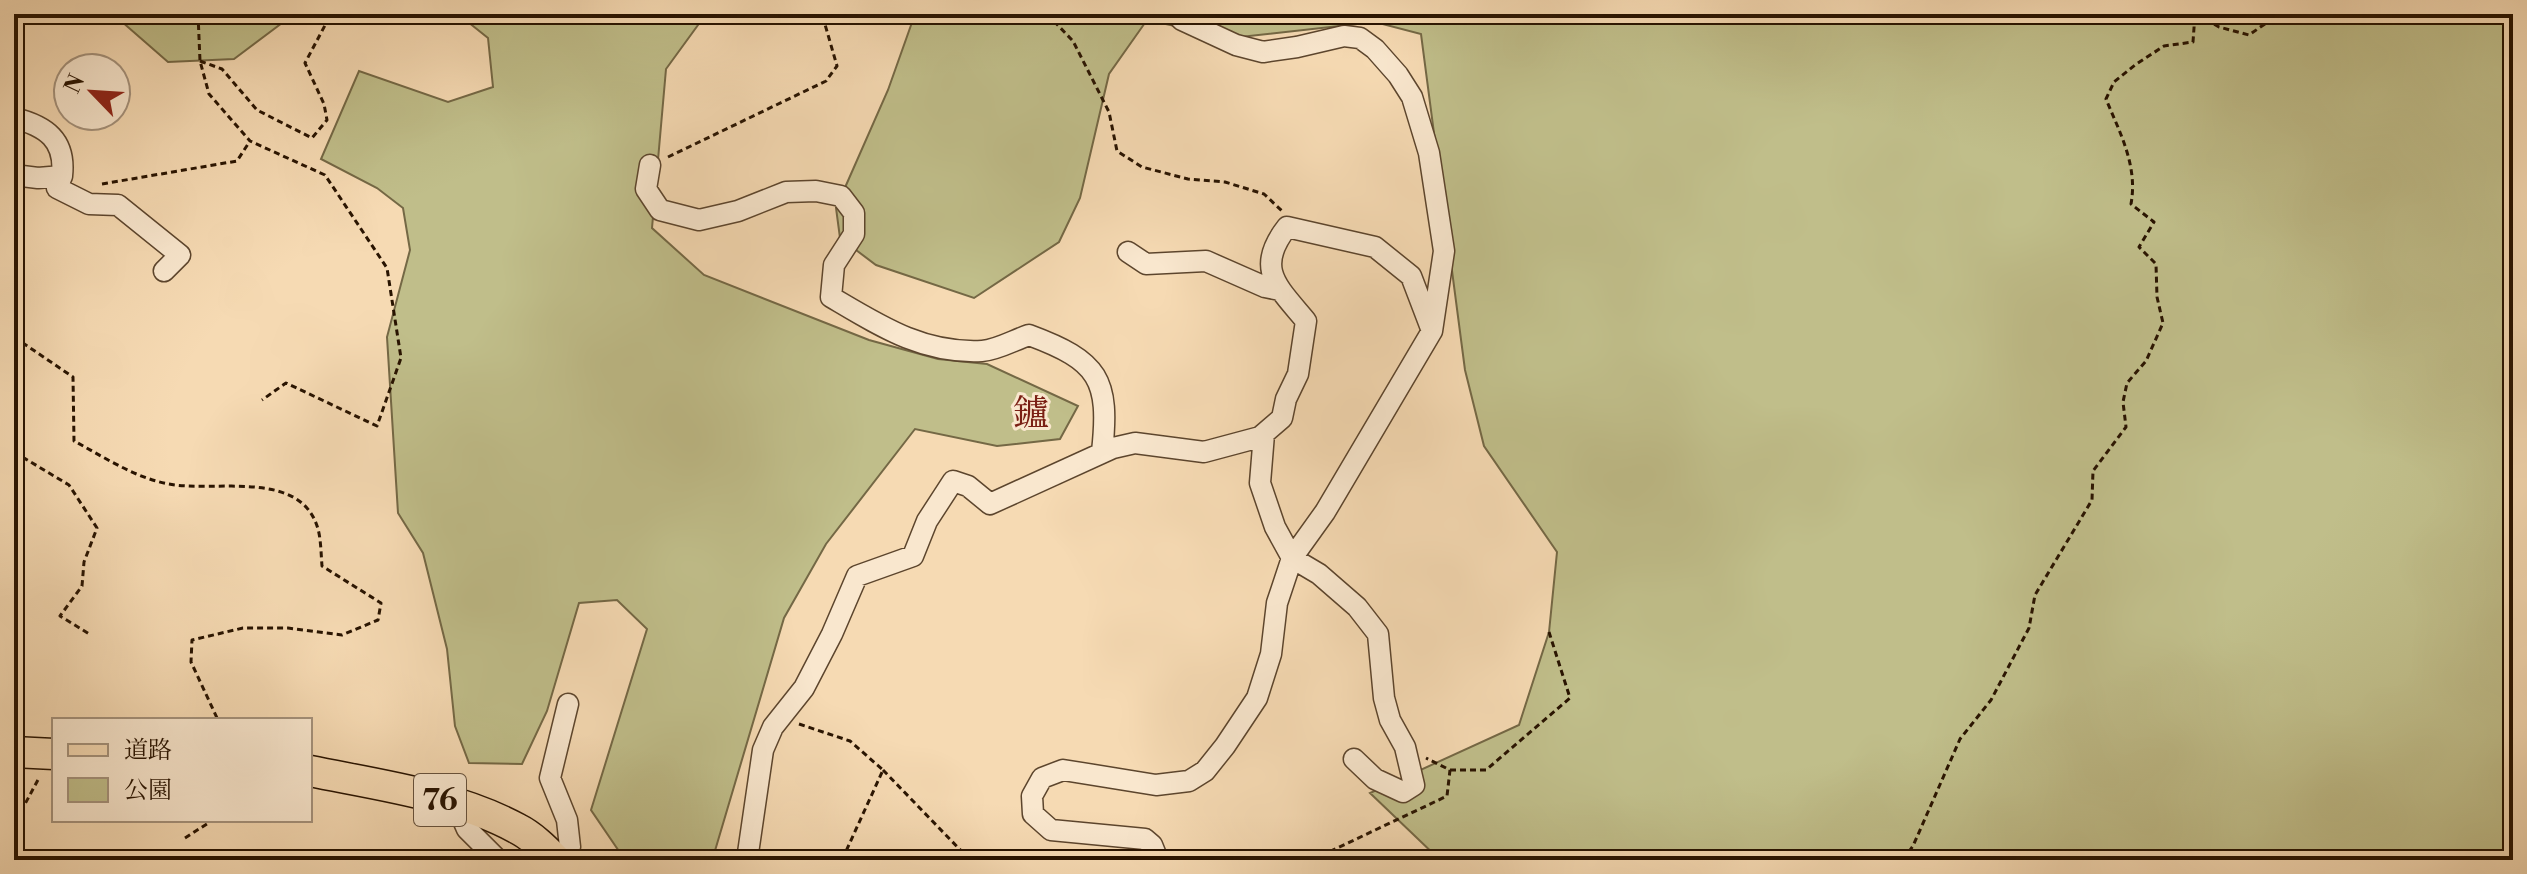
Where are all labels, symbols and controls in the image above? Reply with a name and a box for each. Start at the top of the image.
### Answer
north arrow [52,52,132,132]
text: N [59,70,91,98]
district label: 鑪 [1013,392,1049,437]
legend [52,718,312,822]
text: 道路 [124,736,172,766]
road number: 76 [414,774,466,826]
text: 公園 [124,776,172,806]

